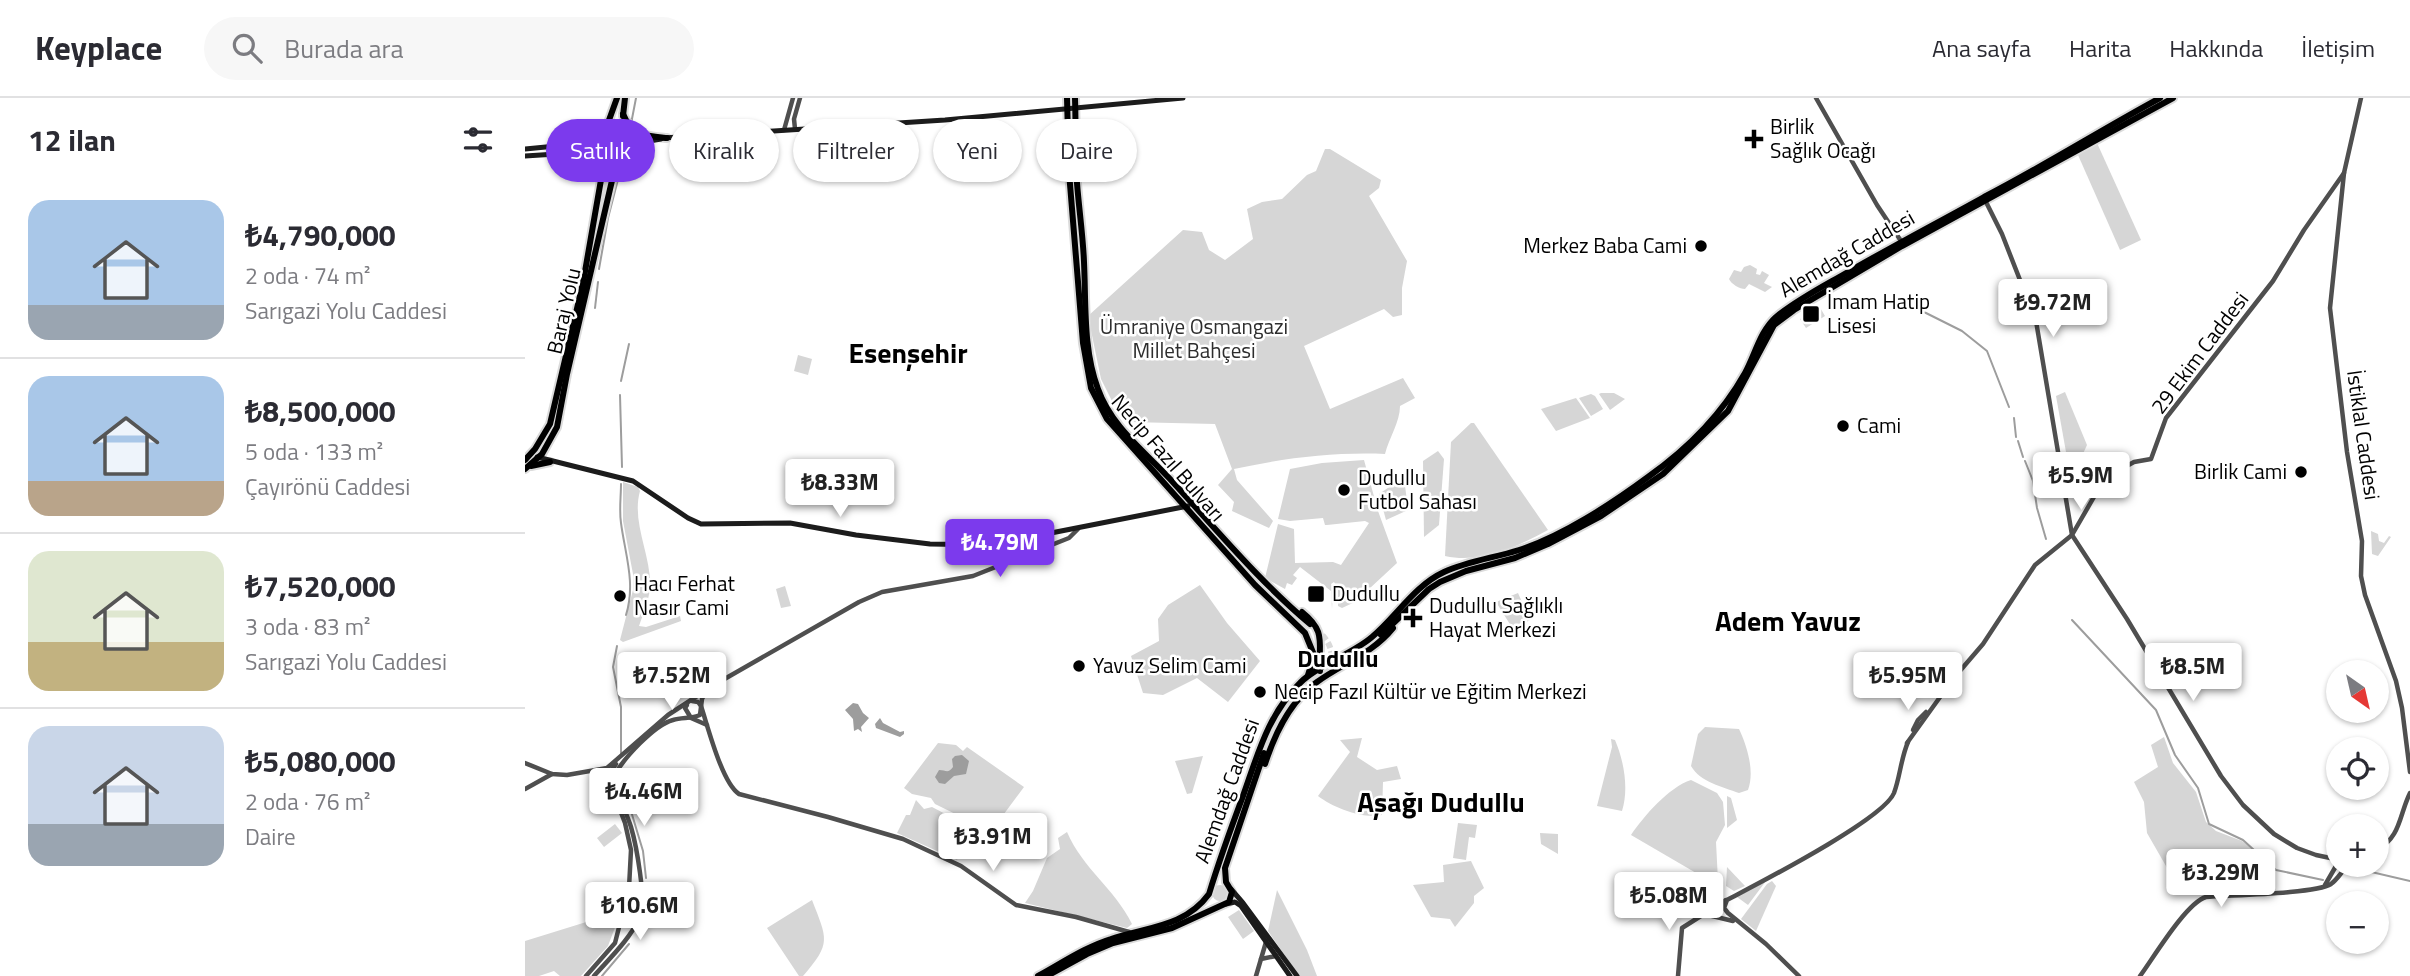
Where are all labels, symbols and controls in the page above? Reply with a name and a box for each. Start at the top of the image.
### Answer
search box [204,17,694,80]
text: Keyplace [35,23,162,73]
icon: search [228,29,266,67]
text: Burada ara [284,29,404,68]
text: Ana sayfa [1932,30,2031,66]
text: Harita [2069,30,2131,66]
text: Hakkında [2169,30,2263,66]
text: İletişim [2301,30,2375,66]
place label: Birlik Sağlık Ocağı [1770,110,1876,166]
text: 12 ilan [28,117,116,163]
chip: Satılık [546,119,655,182]
chip: Kiralık [669,119,779,182]
chip: Filtreler [793,119,919,182]
chip: Yeni [933,119,1022,182]
chip: Daire [1036,119,1137,182]
icon: filters [459,121,497,159]
marker: Birlik Sağlık Ocağı [1744,129,1764,149]
street label: Alemdağ Caddesi [1773,201,1920,305]
text: ₺4,790,000 [245,212,396,258]
icon: home [84,228,168,312]
place label: Merkez Baba Cami [1523,229,1687,261]
marker: Merkez Baba Cami [1693,238,1709,254]
text: 2 oda · 74 m² [245,258,370,293]
street label: Baraj Yolu [538,265,588,357]
pin: ₺9.72M [1996,280,2110,339]
text: ₺9.72M [2014,284,2092,319]
place label: İmam Hatip Lisesi [1827,285,1930,341]
street label: 29 Ekim Caddesi [2143,285,2256,420]
text: Sarıgazi Yolu Caddesi [245,293,447,328]
marker: İmam Hatip Lisesi [1801,304,1821,324]
park label: Ümraniye Osmangazi Millet Bahçesi [1100,310,1288,366]
district label: Esenşehir [848,331,968,374]
street label: İstiklal Caddesi [2339,368,2389,502]
street label: Necip Fazıl Bulvarı [1104,387,1233,528]
text: ₺8,500,000 [245,388,396,434]
icon: home [84,404,168,488]
place label: Cami [1857,409,1901,441]
marker: Cami [1835,418,1851,434]
text: 5 oda · 133 m² [245,434,383,469]
pin: ₺5.9M [2032,452,2130,512]
place label: Birlik Cami [2194,455,2287,487]
text: ₺5.9M [2049,457,2113,492]
pin: ₺8.33M [783,460,897,519]
place label: Dudullu Futbol Sahası [1358,461,1477,517]
text: ₺8.33M [801,464,879,499]
marker: Birlik Cami [2293,464,2309,480]
text: Çayırönü Caddesi [245,469,410,504]
marker: Dudullu Futbol Sahası [1336,482,1352,498]
pin: ₺4.79M [943,519,1057,579]
text: ₺4.79M [961,524,1039,559]
text: ₺7,520,000 [245,563,396,609]
place label: Hacı Ferhat Nasır Cami [634,567,735,623]
place label: Dudullu [1332,577,1400,609]
icon: home [84,579,168,663]
marker: Dudullu [1306,584,1326,604]
marker: Hacı Ferhat Nasır Cami [612,588,628,604]
place label: Dudullu Sağlıklı Hayat Merkezi [1429,589,1563,645]
district label: Adem Yavuz [1715,599,1861,642]
marker: Dudullu Sağlıklı Hayat Merkezi [1403,608,1423,628]
text: 3 oda · 83 m² [245,609,370,644]
district label: Dudullu [1297,640,1379,676]
text: Sarıgazi Yolu Caddesi [245,644,447,679]
pin: ₺8.5M [2144,644,2242,703]
text: ₺8.5M [2161,648,2225,683]
place label: Yavuz Selim Cami [1093,649,1247,681]
pin: ₺7.52M [615,652,729,712]
pin: ₺5.95M [1851,652,1965,712]
text: ₺7.52M [633,657,711,692]
text: ₺5.95M [1869,657,1947,692]
marker: Yavuz Selim Cami [1071,658,1087,674]
north arrow [2326,660,2389,723]
map controls [2326,660,2389,954]
place label: Necip Fazıl Kültür ve Eğitim Merkezi [1274,675,1587,707]
marker: Necip Fazıl Kültür ve Eğitim Merkezi [1252,684,1268,700]
street label: Alemdağ Caddesi [1185,714,1267,867]
button: locate [2326,737,2389,800]
text: ₺5,080,000 [245,738,396,784]
icon: home [84,754,168,838]
pin: ₺4.46M [587,768,701,828]
text: ₺4.46M [605,773,683,808]
district label: Aşağı Dudullu [1357,780,1525,823]
text: 2 oda · 76 m² [245,784,370,819]
pin: ₺3.91M [936,814,1050,873]
button: + [2326,814,2389,877]
text: ₺3.91M [954,818,1032,853]
text: Daire [245,819,296,854]
pin: ₺3.29M [2164,850,2278,909]
text: ₺3.29M [2182,854,2260,889]
pin: ₺5.08M [1612,872,1726,932]
text: ₺5.08M [1630,877,1708,912]
pin: ₺10.6M [583,882,697,942]
text: ₺10.6M [601,887,679,922]
button: − [2326,891,2389,954]

